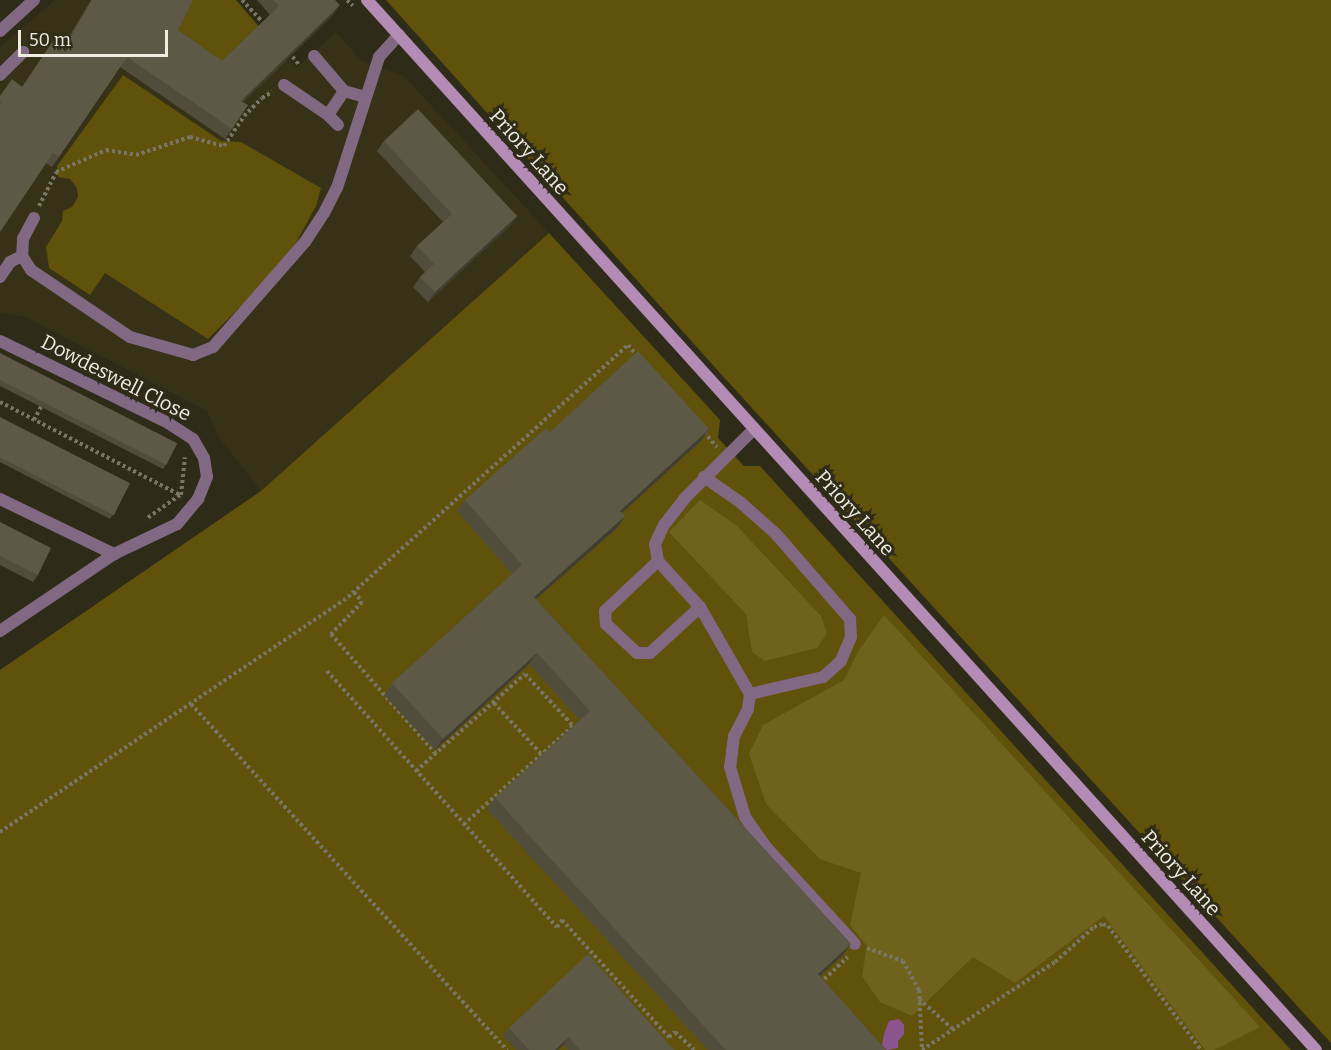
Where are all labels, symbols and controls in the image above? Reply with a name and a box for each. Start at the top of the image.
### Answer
scale bar [21,18,171,56]
text: 50 m [29,29,71,51]
street label: Priory Lane [484,104,574,200]
street label: Dowdeswell Close [37,330,195,426]
street label: Priory Lane [810,465,900,561]
street label: Priory Lane [1136,825,1226,921]

